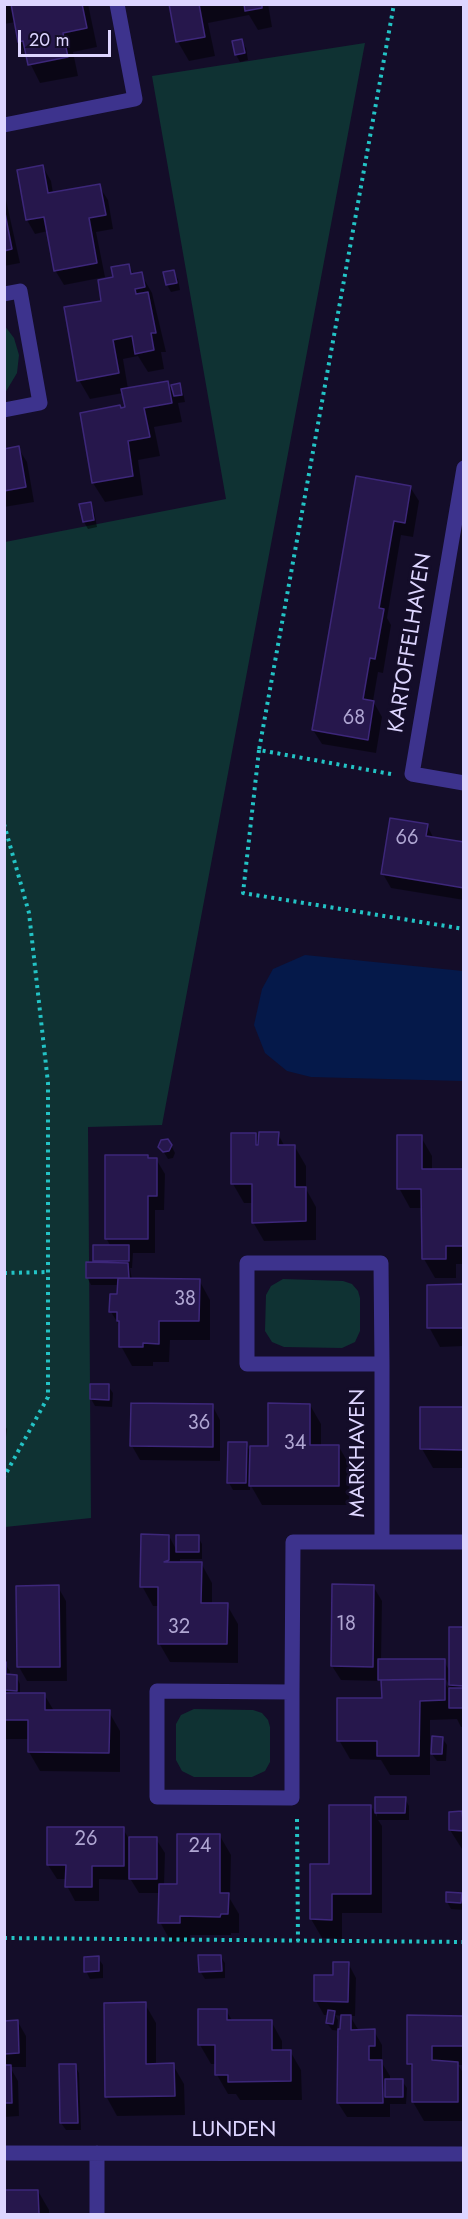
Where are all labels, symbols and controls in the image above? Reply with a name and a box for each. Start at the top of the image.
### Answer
scale bar [21,18,114,56]
text: 20 m [29,27,69,53]
street label: KARTOFFELHAVEN [384,551,438,735]
house number: 68 [343,707,365,731]
house number: 66 [395,827,419,851]
house number: 38 [174,1288,196,1312]
street label: MARKHAVEN [346,1389,372,1517]
house number: 36 [188,1412,210,1436]
house number: 34 [284,1432,306,1456]
house number: 18 [336,1613,356,1637]
house number: 32 [168,1616,190,1640]
house number: 26 [75,1828,97,1852]
house number: 24 [188,1835,212,1859]
street label: LUNDEN [192,2118,276,2144]

